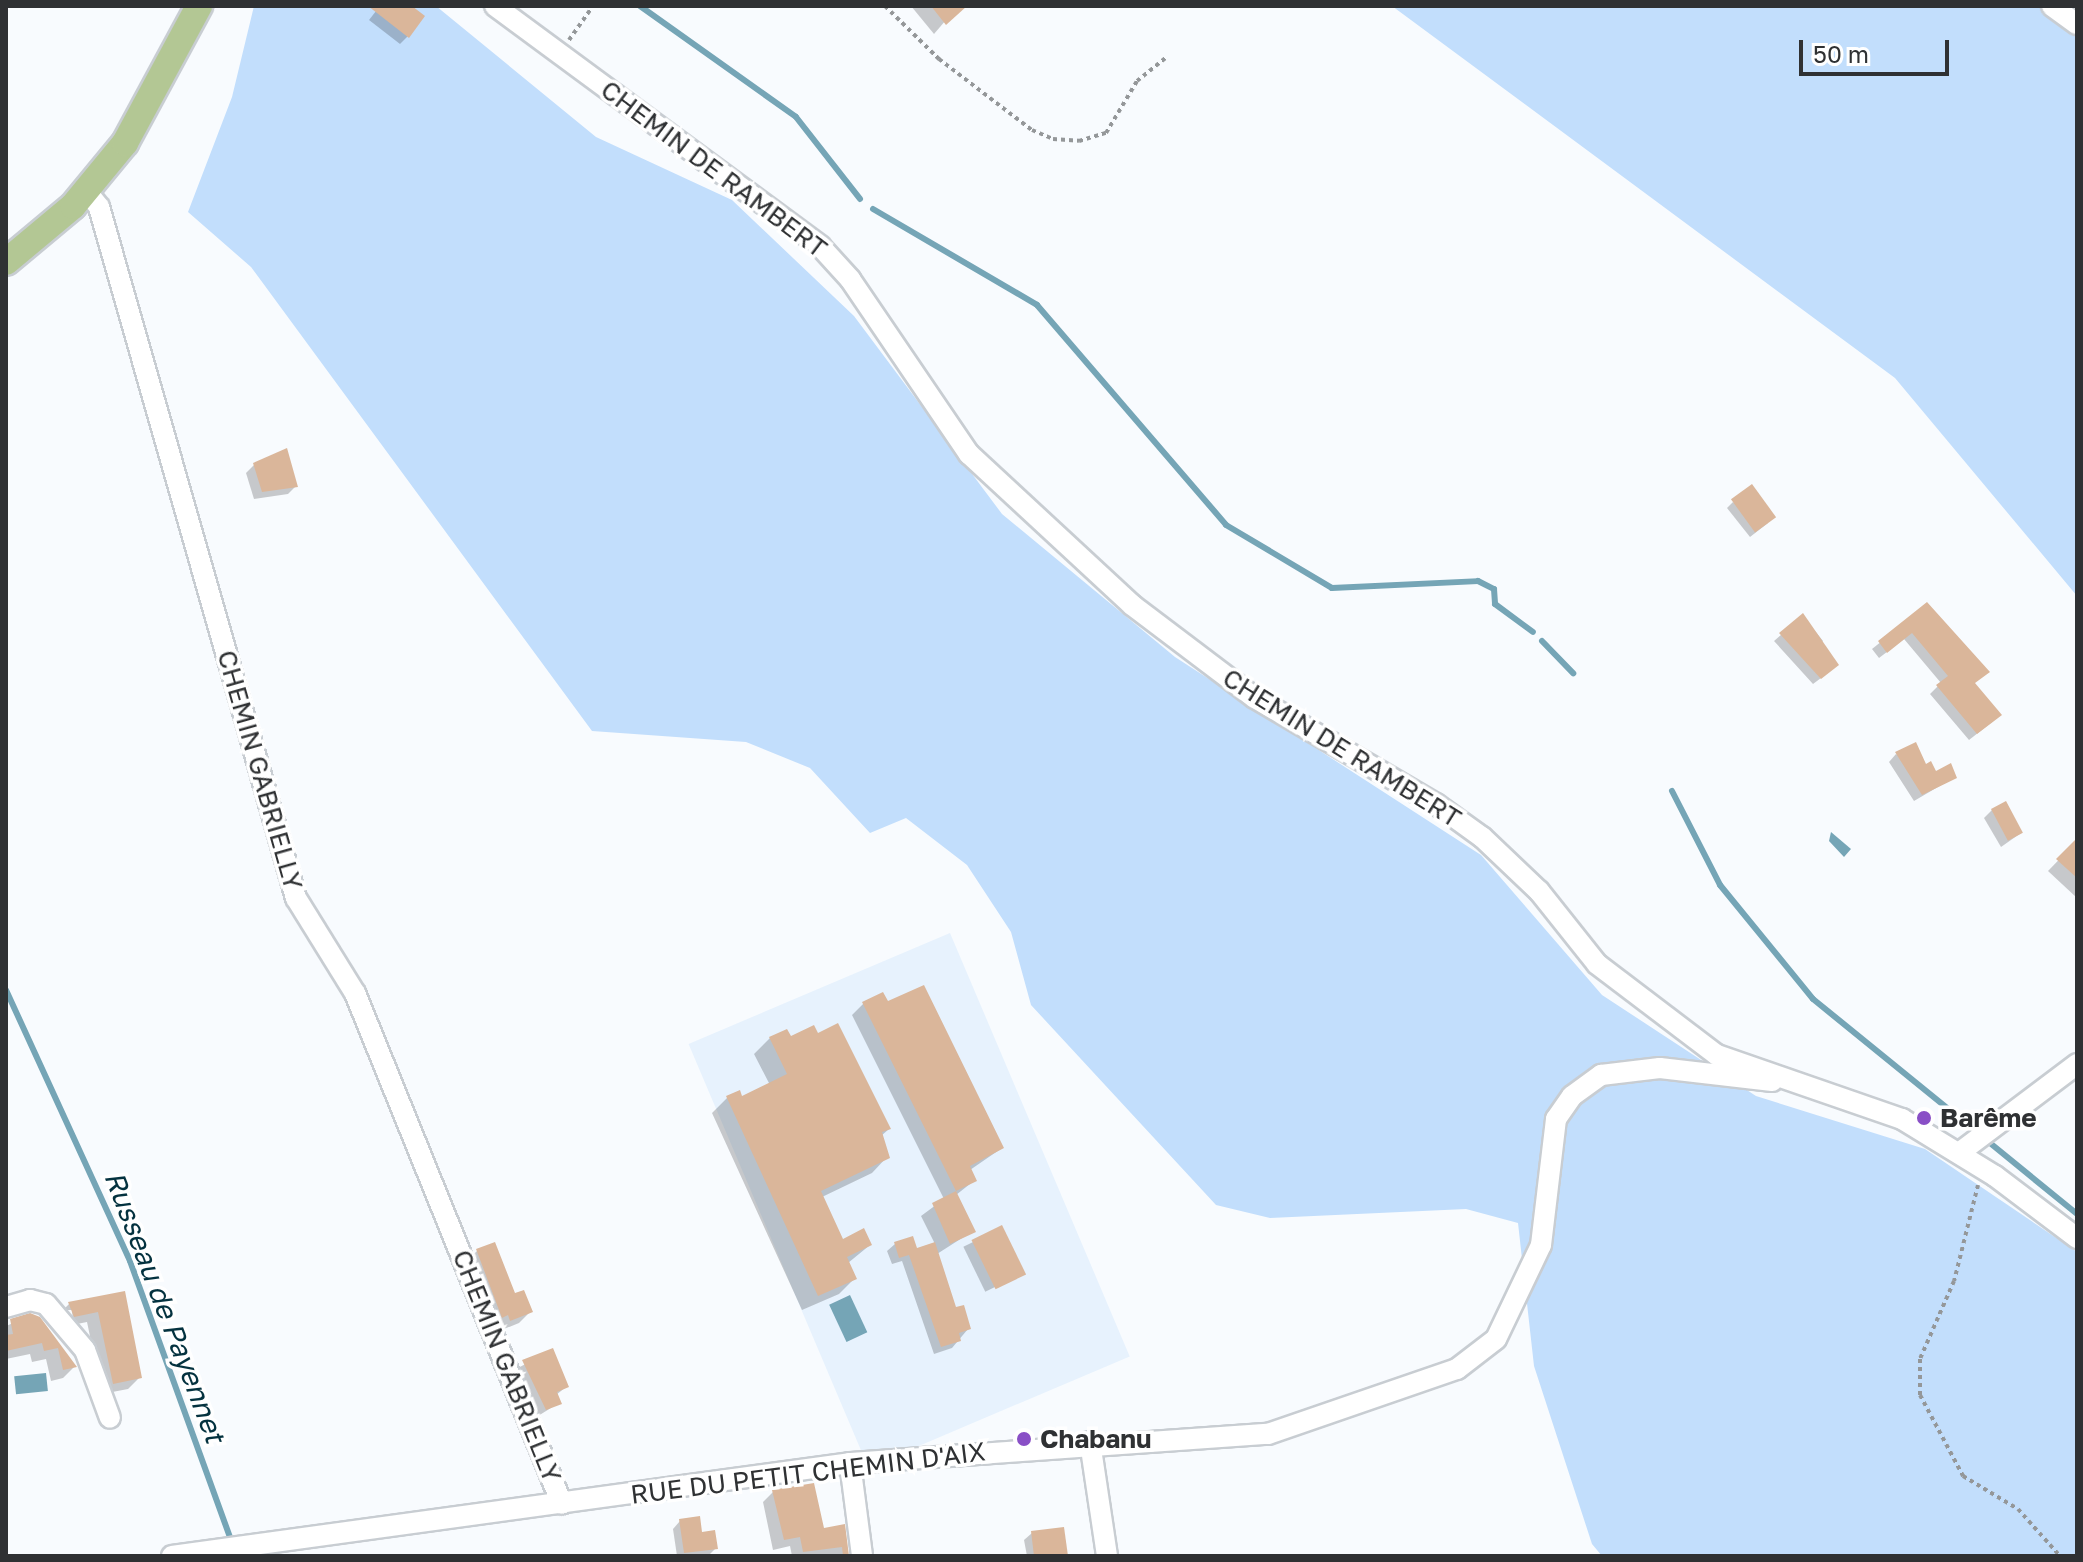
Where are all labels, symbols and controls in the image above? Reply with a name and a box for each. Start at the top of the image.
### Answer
scale bar [1803,24,1953,74]
text: 50 m [1813,39,1869,68]
street label: CHEMIN DE RAMBERT [595,74,833,264]
street label: CHEMIN GABRIELLY [211,647,309,893]
street label: CHEMIN DE RAMBERT [1217,662,1467,834]
place label: Barême [1940,1102,2037,1134]
marker: Barême [1915,1109,1933,1127]
water label: Russeau de Payennet [98,1166,232,1448]
street label: CHEMIN GABRIELLY [446,1245,568,1487]
place label: Chabanu [1040,1423,1152,1455]
marker: Chabanu [1015,1430,1033,1448]
street label: RUE DU PETIT CHEMIN D'AIX [629,1436,987,1510]

